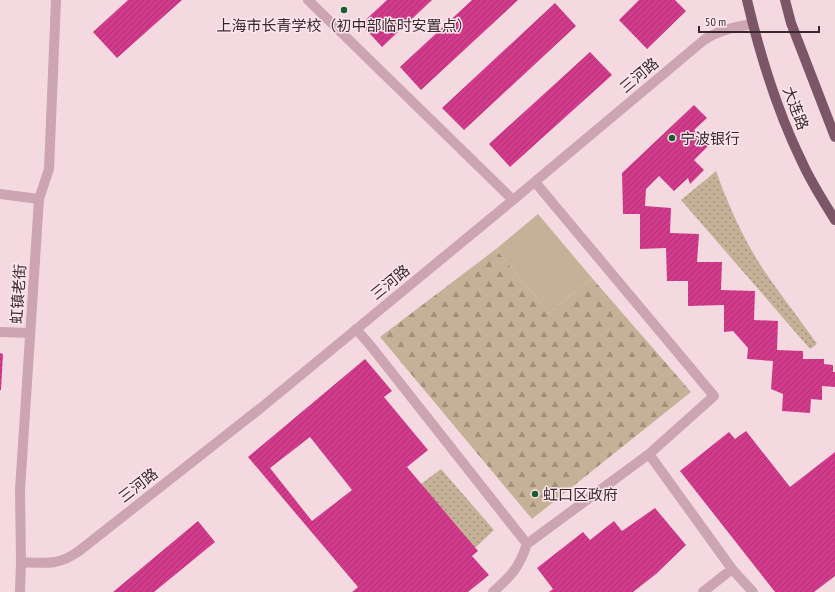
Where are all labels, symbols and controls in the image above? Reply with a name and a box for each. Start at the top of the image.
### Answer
marker: 上海市长青学校（初中部临时安置点） [339,5,349,15]
scale bar [699,8,819,34]
text: 50 m [705,14,726,29]
place label: 上海市长青学校（初中部临时安置点） [216,16,472,35]
street label: 三河路 [616,53,662,97]
street label: 大连路 [779,84,813,132]
place label: 宁波银行 [680,129,740,148]
marker: 宁波银行 [667,133,677,143]
street label: 三河路 [367,260,413,304]
street label: 虹镇老街 [6,263,30,325]
street label: 三河路 [114,464,162,506]
place label: 虹口区政府 [543,485,618,504]
marker: 虹口区政府 [530,489,540,499]

